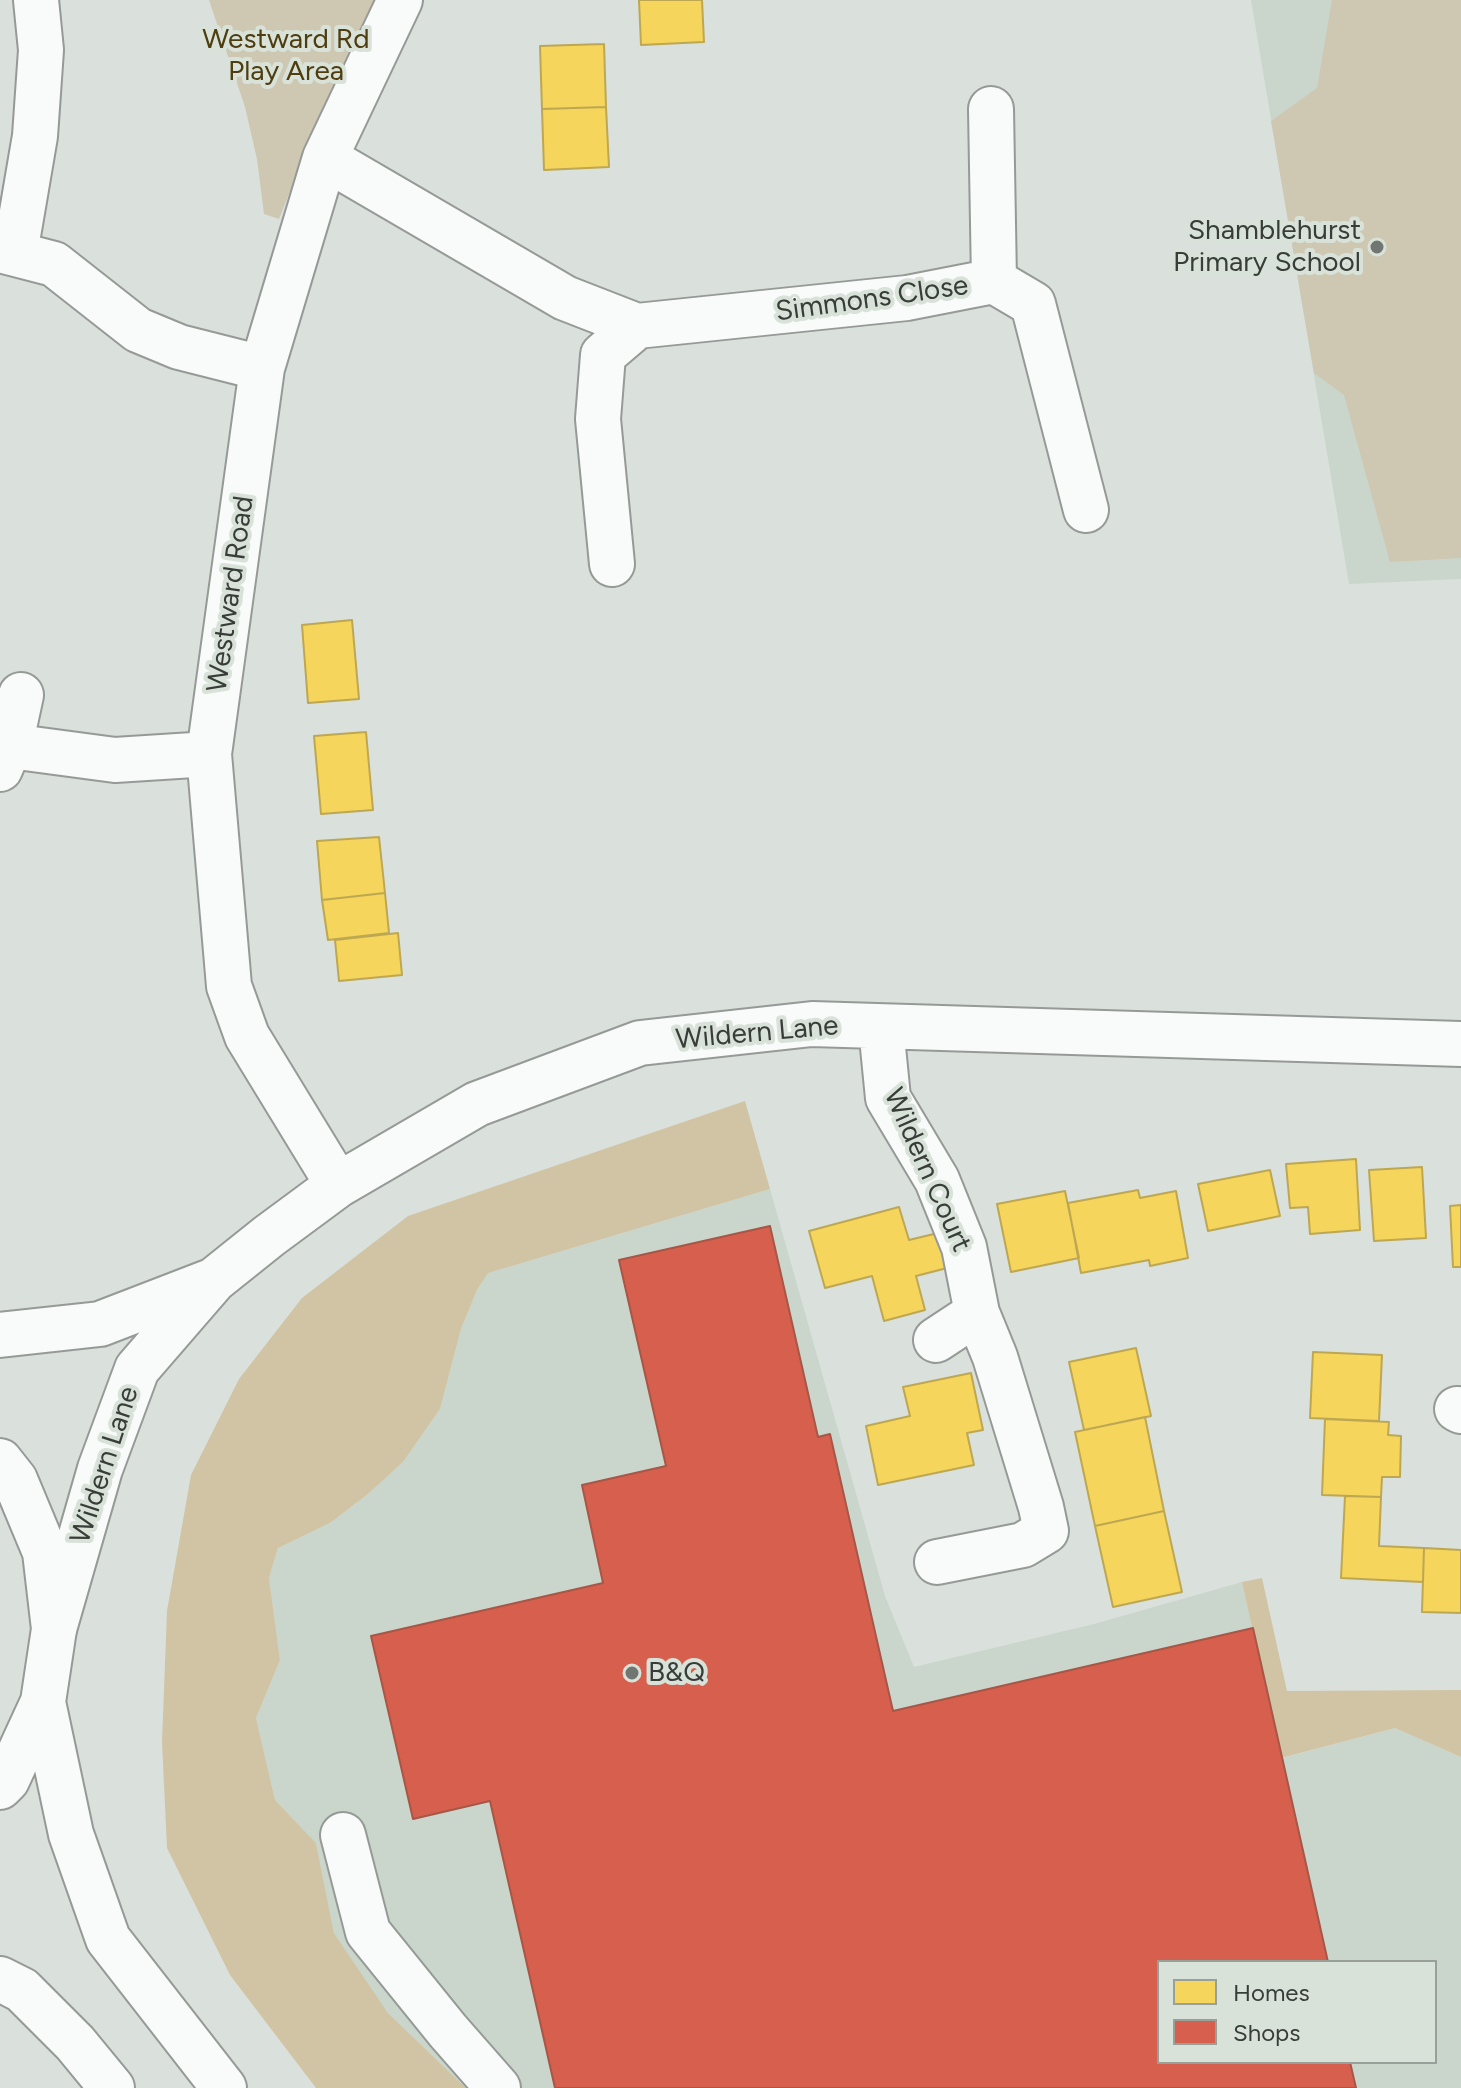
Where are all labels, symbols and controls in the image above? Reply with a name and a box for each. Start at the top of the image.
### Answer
park label: Westward Rd Play Area [202,23,370,89]
place label: Shamblehurst Primary School [1173,214,1361,280]
marker: Shamblehurst Primary School [1368,238,1386,256]
street label: Simmons Close [774,269,970,329]
street label: Westward Road [201,494,261,694]
street label: Wildern Lane [674,1009,840,1057]
street label: Wildern Court [876,1083,978,1257]
street label: Wildern Lane [64,1382,146,1548]
place label: B&Q [648,1656,705,1690]
marker: B&Q [623,1664,641,1682]
legend [1157,1960,1437,2064]
text: Homes [1233,1978,1310,2007]
text: Shops [1233,2018,1300,2047]

